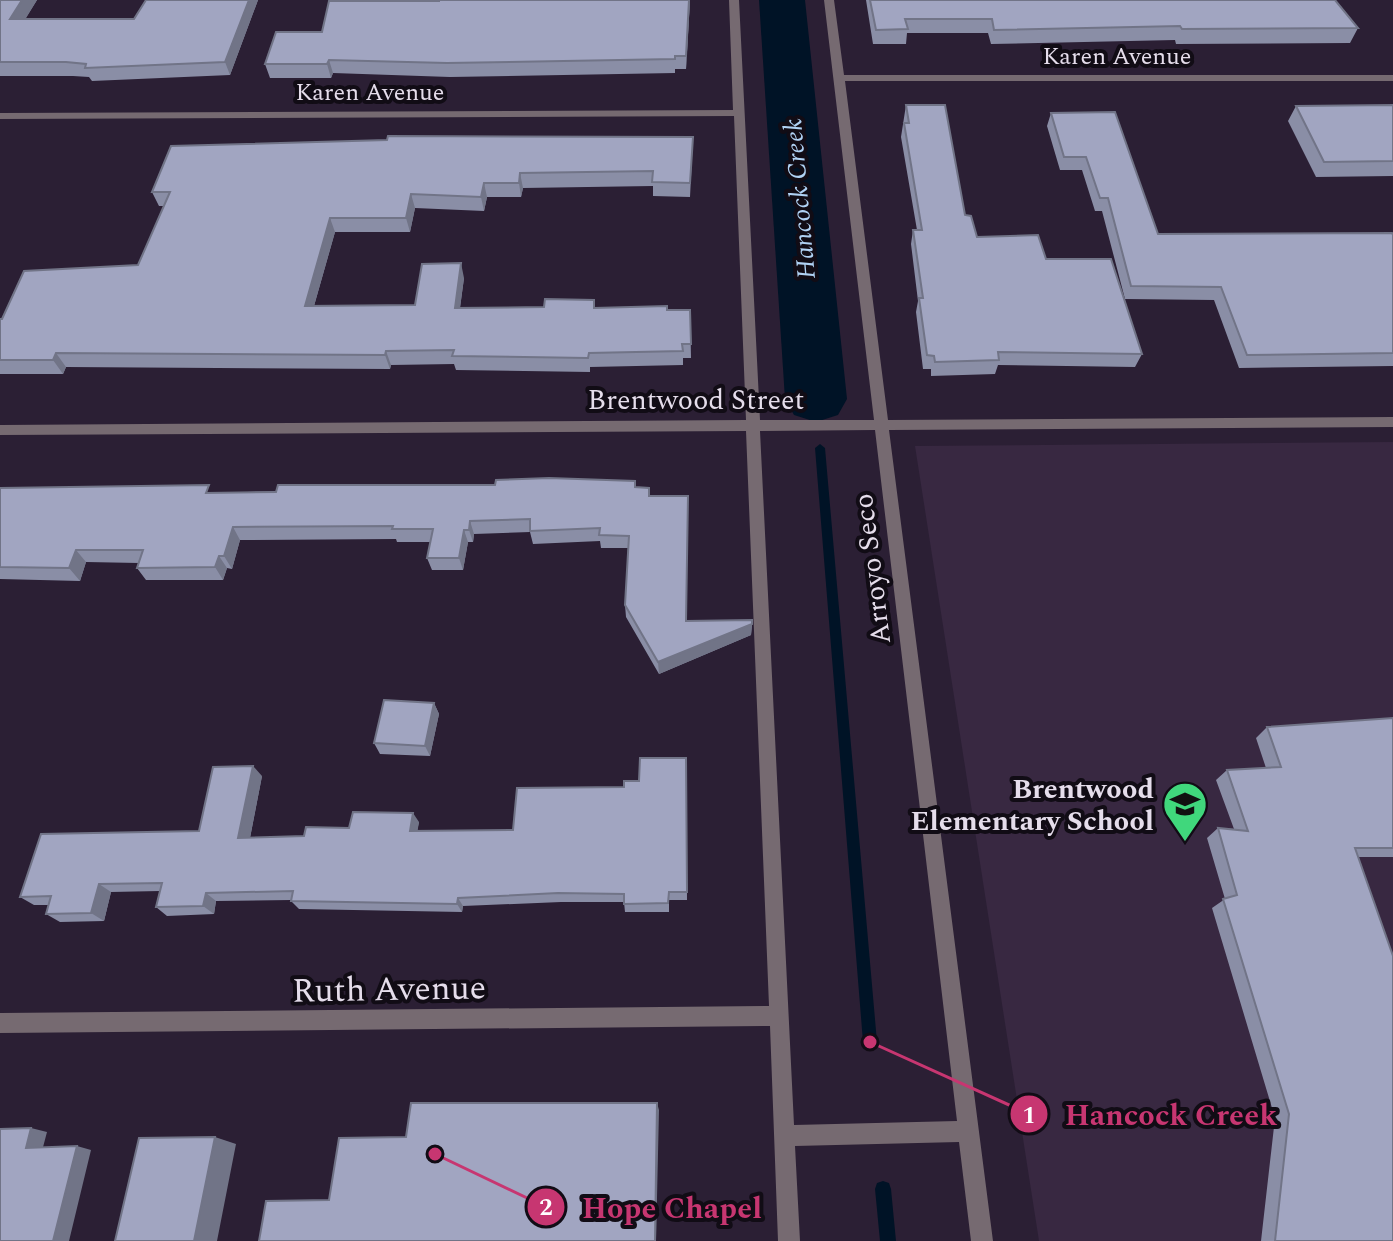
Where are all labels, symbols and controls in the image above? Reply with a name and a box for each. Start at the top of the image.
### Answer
street label: Karen Avenue [1043,39,1191,75]
street label: Karen Avenue [296,75,444,111]
water label: Hancock Creek [773,117,827,281]
street label: Brentwood Street [587,379,805,422]
street label: Arroyo Seco [842,491,903,647]
place label: Brentwood Elementary School [910,768,1154,843]
school or university icon: Brentwood Elementary School [1161,780,1209,843]
street label: Ruth Avenue [292,962,487,1018]
callout: Hancock Creek [1009,1087,1293,1141]
text: Hancock Creek [1065,1093,1277,1139]
text: 1 [1022,1098,1036,1134]
callout: Hope Chapel [526,1180,778,1234]
text: Hope Chapel [582,1186,762,1232]
text: 2 [539,1190,553,1226]

